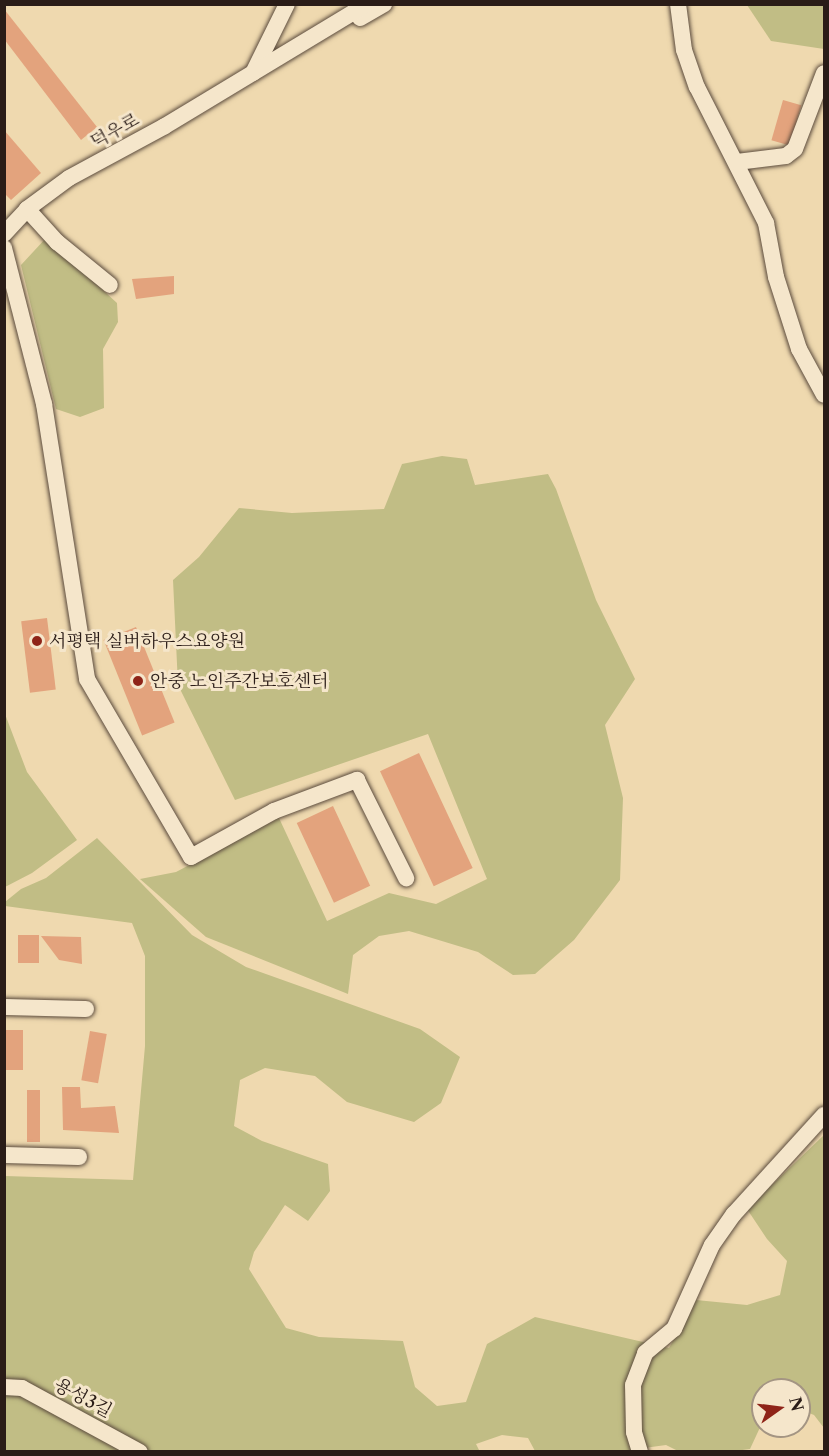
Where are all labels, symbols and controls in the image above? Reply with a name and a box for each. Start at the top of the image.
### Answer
street label: 덕우로 [87,109,143,153]
place label: 서평택 실버하우스요양원 [49,630,245,652]
marker: 서평택 실버하우스요양원 [30,634,44,648]
place label: 안중 노인주간보호센터 [150,670,329,692]
marker: 안중 노인주간보호센터 [131,674,145,688]
street label: 용성3길 [51,1374,115,1422]
north arrow [751,1378,811,1438]
text: N [785,1395,808,1413]

